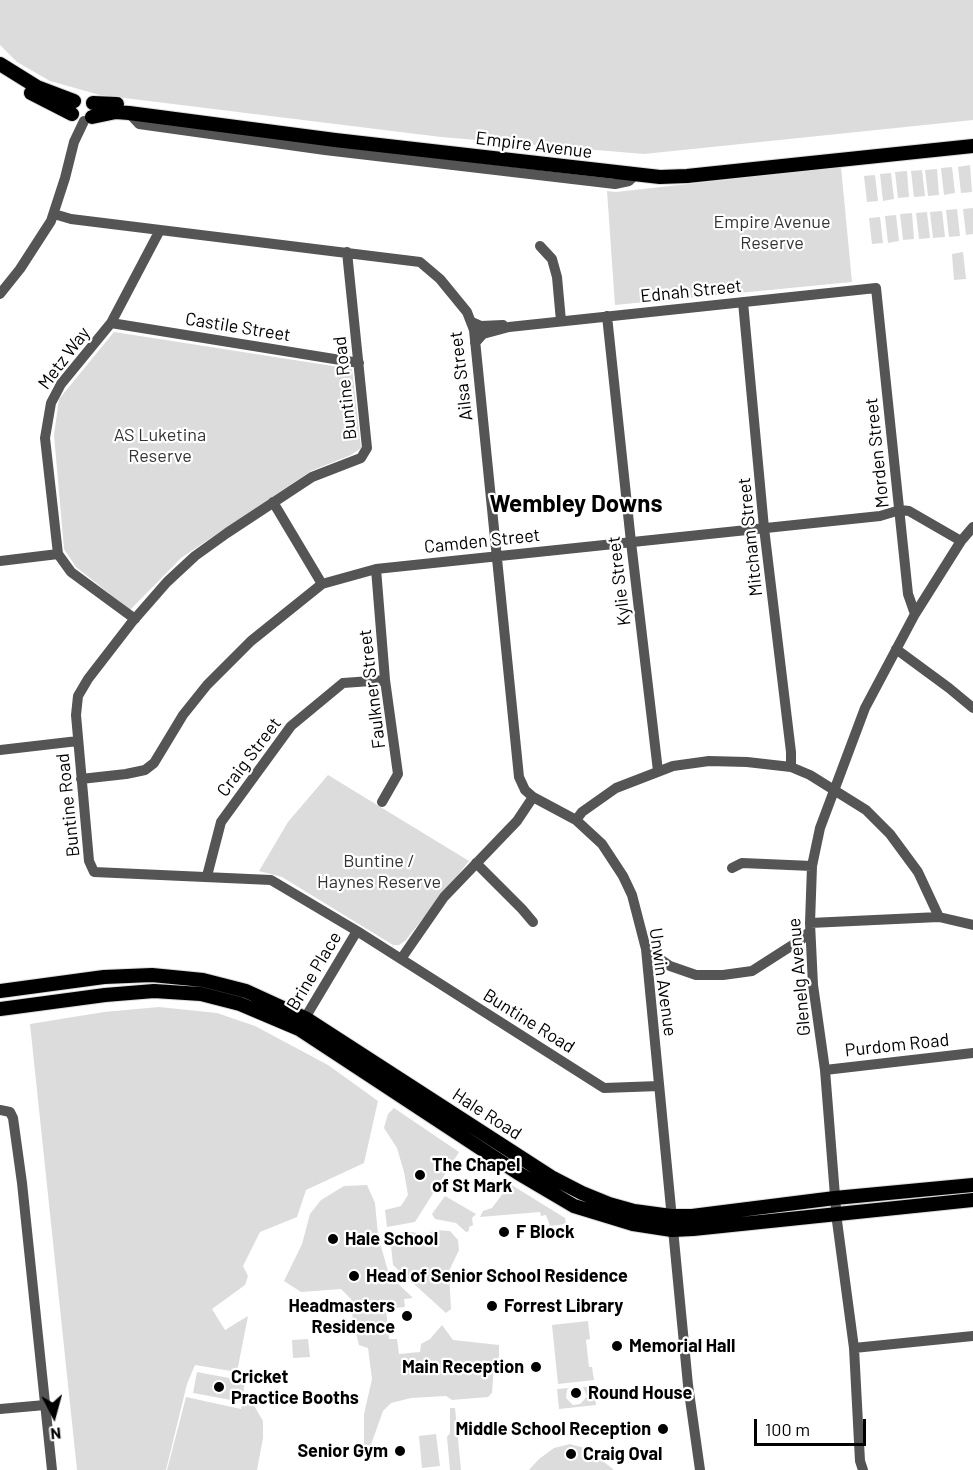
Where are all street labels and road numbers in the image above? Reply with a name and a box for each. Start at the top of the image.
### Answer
street label: Empire Avenue [475,127,593,163]
street label: Ednah Street [639,275,743,307]
street label: Castile Street [184,308,292,346]
street label: Metz Way [33,322,95,394]
street label: Ailsa Street [445,330,477,422]
street label: Buntine Road [329,335,361,441]
street label: Morden Street [860,397,894,509]
street label: Mitcham Street [733,476,767,598]
street label: Camden Street [423,524,541,558]
street label: Kylie Street [603,535,635,627]
street label: Faulkner Street [354,628,390,750]
street label: Craig Street [212,713,286,801]
street label: Buntine Road [52,752,84,858]
street label: Glenelg Avenue [783,917,815,1037]
street label: Unwin Avenue [645,926,681,1038]
street label: Brine Place [282,928,346,1014]
street label: Buntine Road [479,984,579,1058]
street label: Purdom Road [844,1029,950,1061]
street label: Hale Road [448,1084,526,1144]

